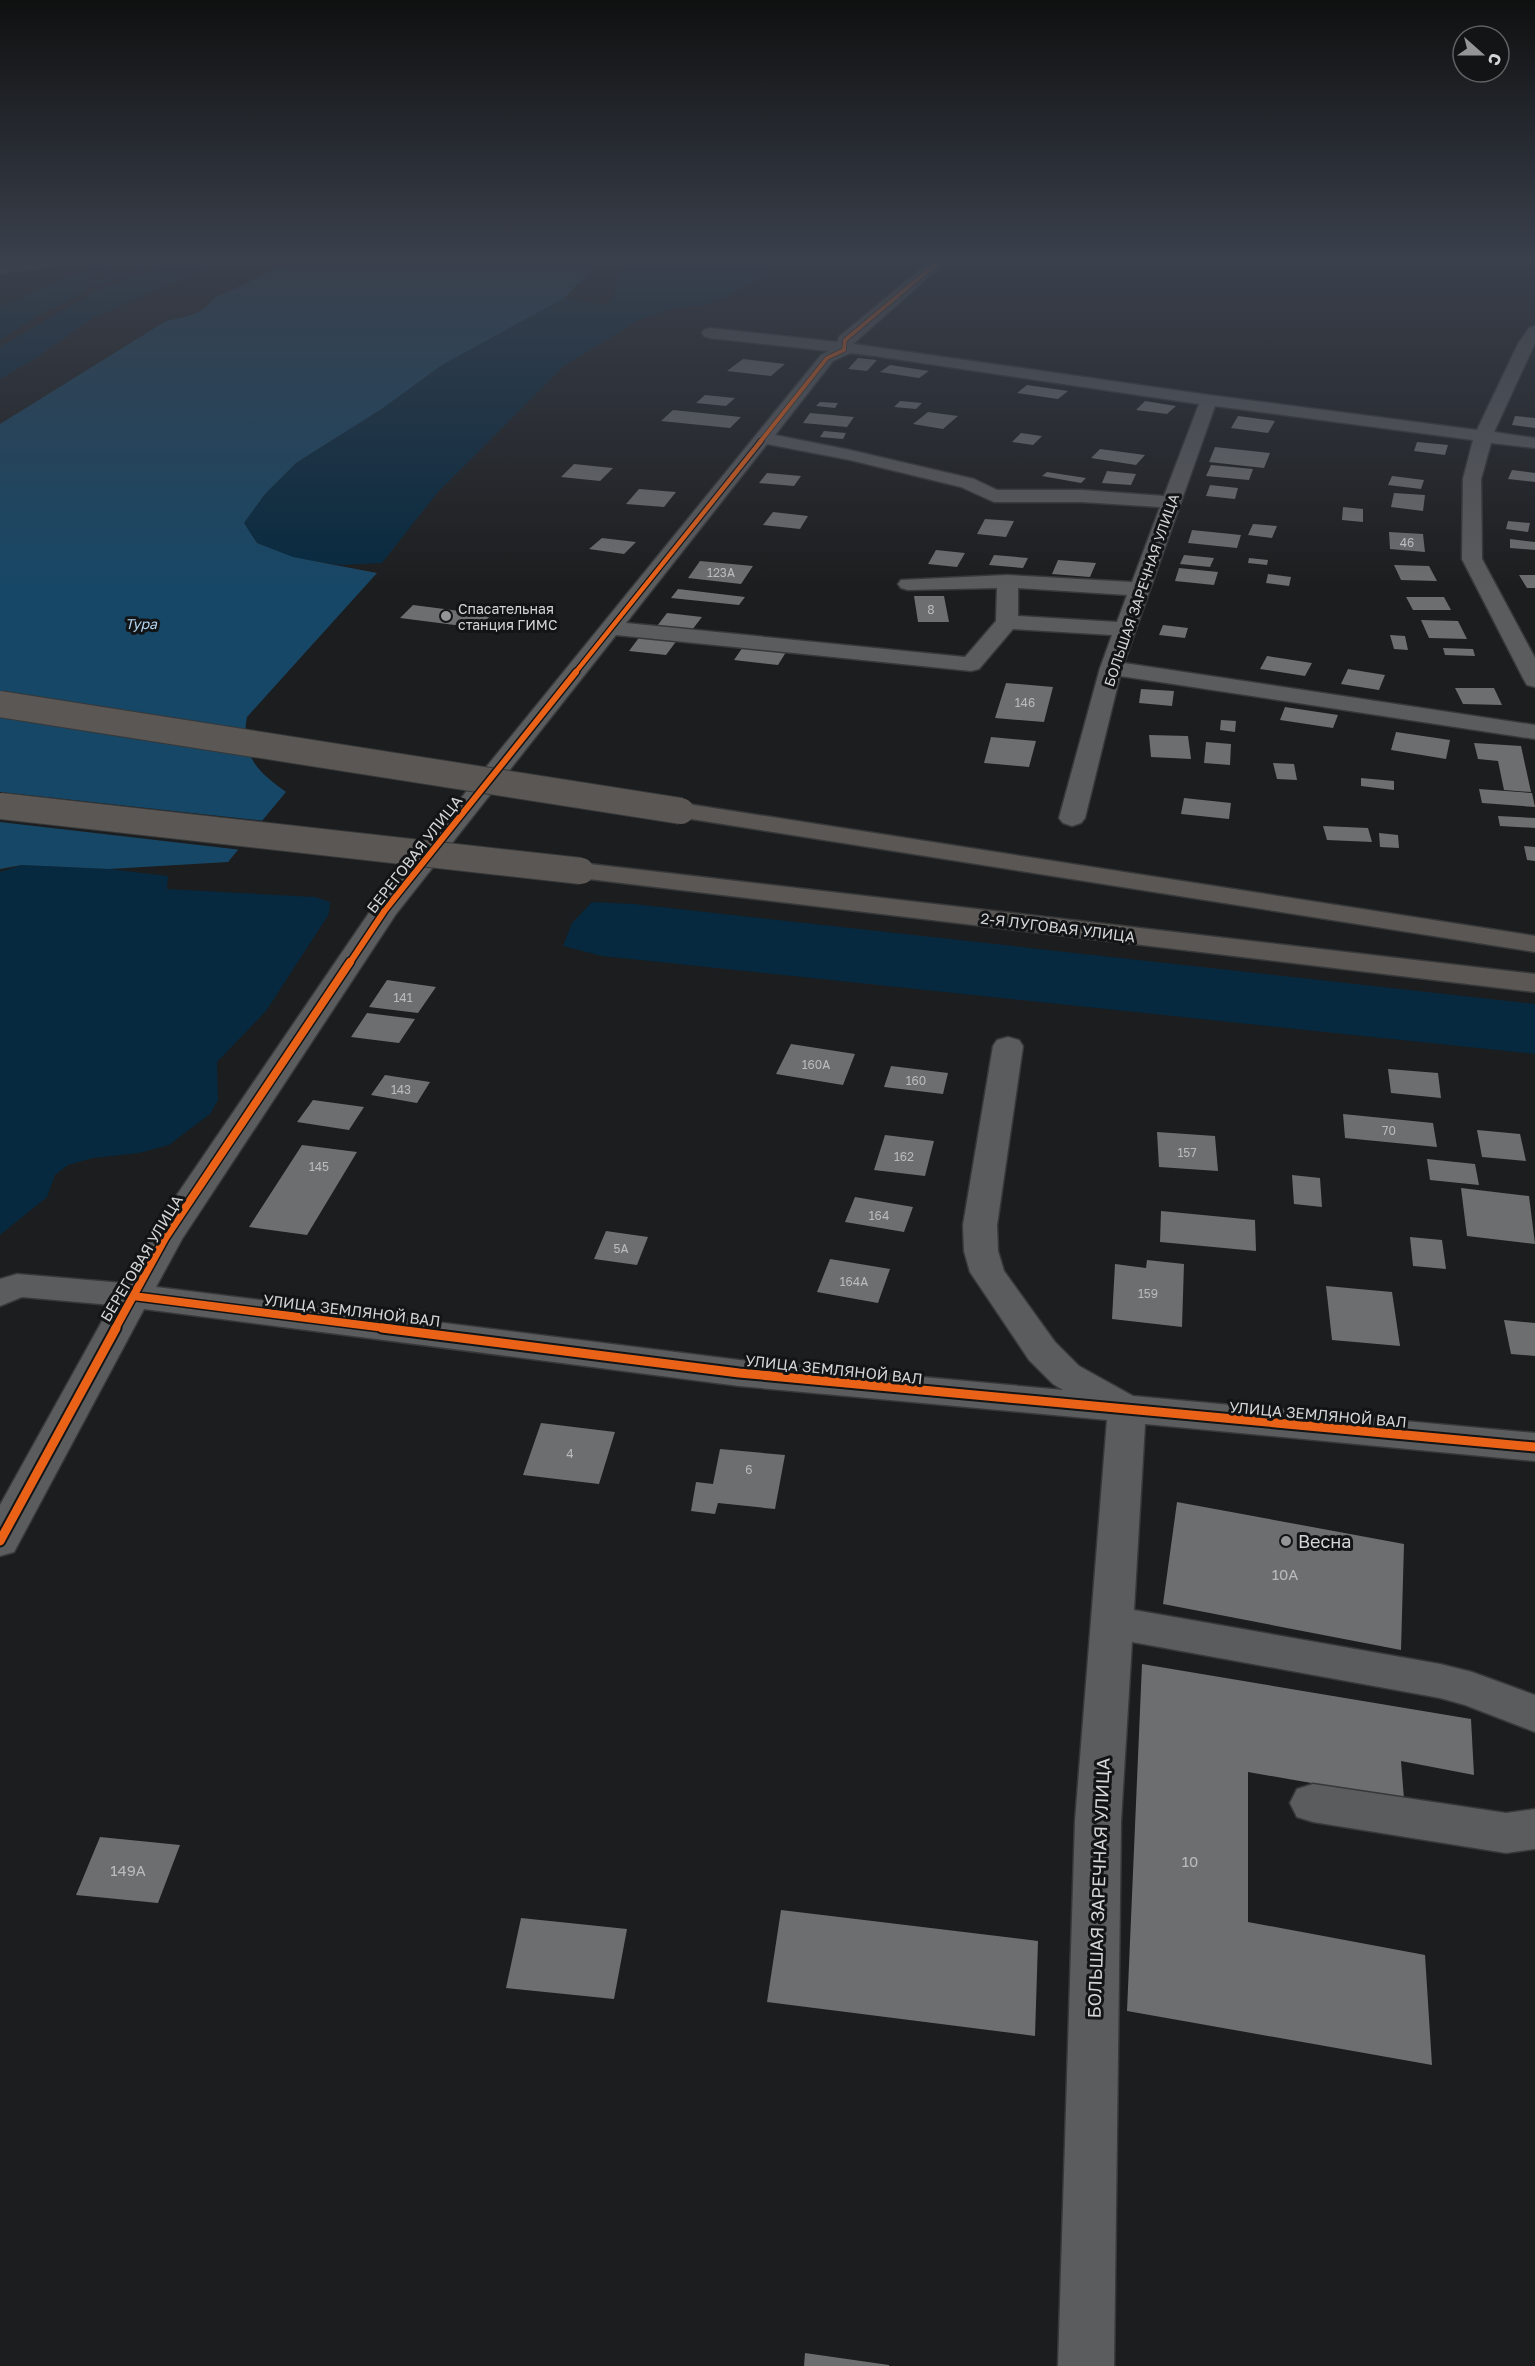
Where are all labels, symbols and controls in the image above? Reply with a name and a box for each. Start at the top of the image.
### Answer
north arrow [1451,24,1511,84]
text: С [1484,50,1506,68]
street label: БОЛЬШАЯ ЗАРЕЧНАЯ УЛИЦА [1100,491,1182,689]
house number: 46 [1400,535,1414,550]
house number: 123А [707,565,735,580]
place label: Спасательная станция ГИМС [458,600,557,633]
house number: 8 [927,602,935,617]
marker: Спасательная станция ГИМС [439,609,453,623]
water label: Тура [125,615,158,632]
house number: 146 [1015,695,1035,710]
street label: БЕРЕГОВАЯ УЛИЦА [362,792,466,916]
street label: 2-Я ЛУГОВАЯ УЛИЦА [980,909,1136,945]
house number: 141 [394,990,413,1005]
house number: 160A [802,1057,830,1072]
house number: 160 [906,1073,926,1088]
house number: 143 [391,1082,411,1097]
house number: 70 [1382,1123,1396,1138]
house number: 157 [1177,1145,1197,1160]
house number: 162 [894,1149,914,1164]
house number: 145 [309,1159,329,1174]
street label: БЕРЕГОВАЯ УЛИЦА [96,1191,186,1325]
house number: 164 [869,1208,889,1223]
house number: 5A [613,1241,629,1256]
house number: 164A [840,1274,868,1289]
house number: 159 [1138,1286,1158,1301]
street label: УЛИЦА ЗЕМЛЯНОЙ ВАЛ [262,1290,442,1330]
street label: УЛИЦА ЗЕМЛЯНОЙ ВАЛ [744,1351,924,1387]
street label: УЛИЦА ЗЕМЛЯНОЙ ВАЛ [1228,1397,1408,1431]
house number: 4 [566,1446,574,1461]
house number: 6 [745,1462,753,1477]
place label: Весна [1298,1530,1351,1552]
marker: Весна [1279,1534,1293,1548]
house number: 10А [1272,1565,1298,1583]
street label: БОЛЬШАЯ ЗАРЕЧНАЯ УЛИЦА [1082,1757,1114,2019]
house number: 10 [1182,1852,1198,1870]
house number: 149А [110,1861,146,1879]

